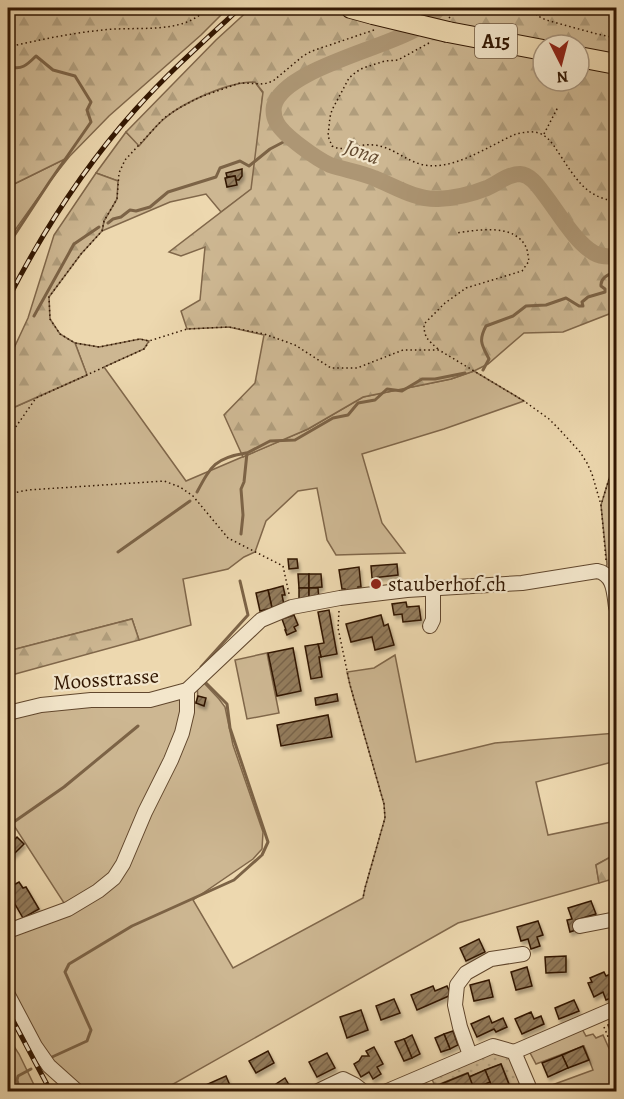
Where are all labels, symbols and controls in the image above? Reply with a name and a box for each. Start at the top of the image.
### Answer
road number: A15 [475,24,517,58]
north arrow [531,33,591,93]
text: N [555,65,569,89]
water label: Jona [339,131,384,172]
place label: stauberhof.ch [388,570,506,598]
marker: stauberhof.ch [369,577,383,591]
street label: Moosstrasse [52,661,160,697]

